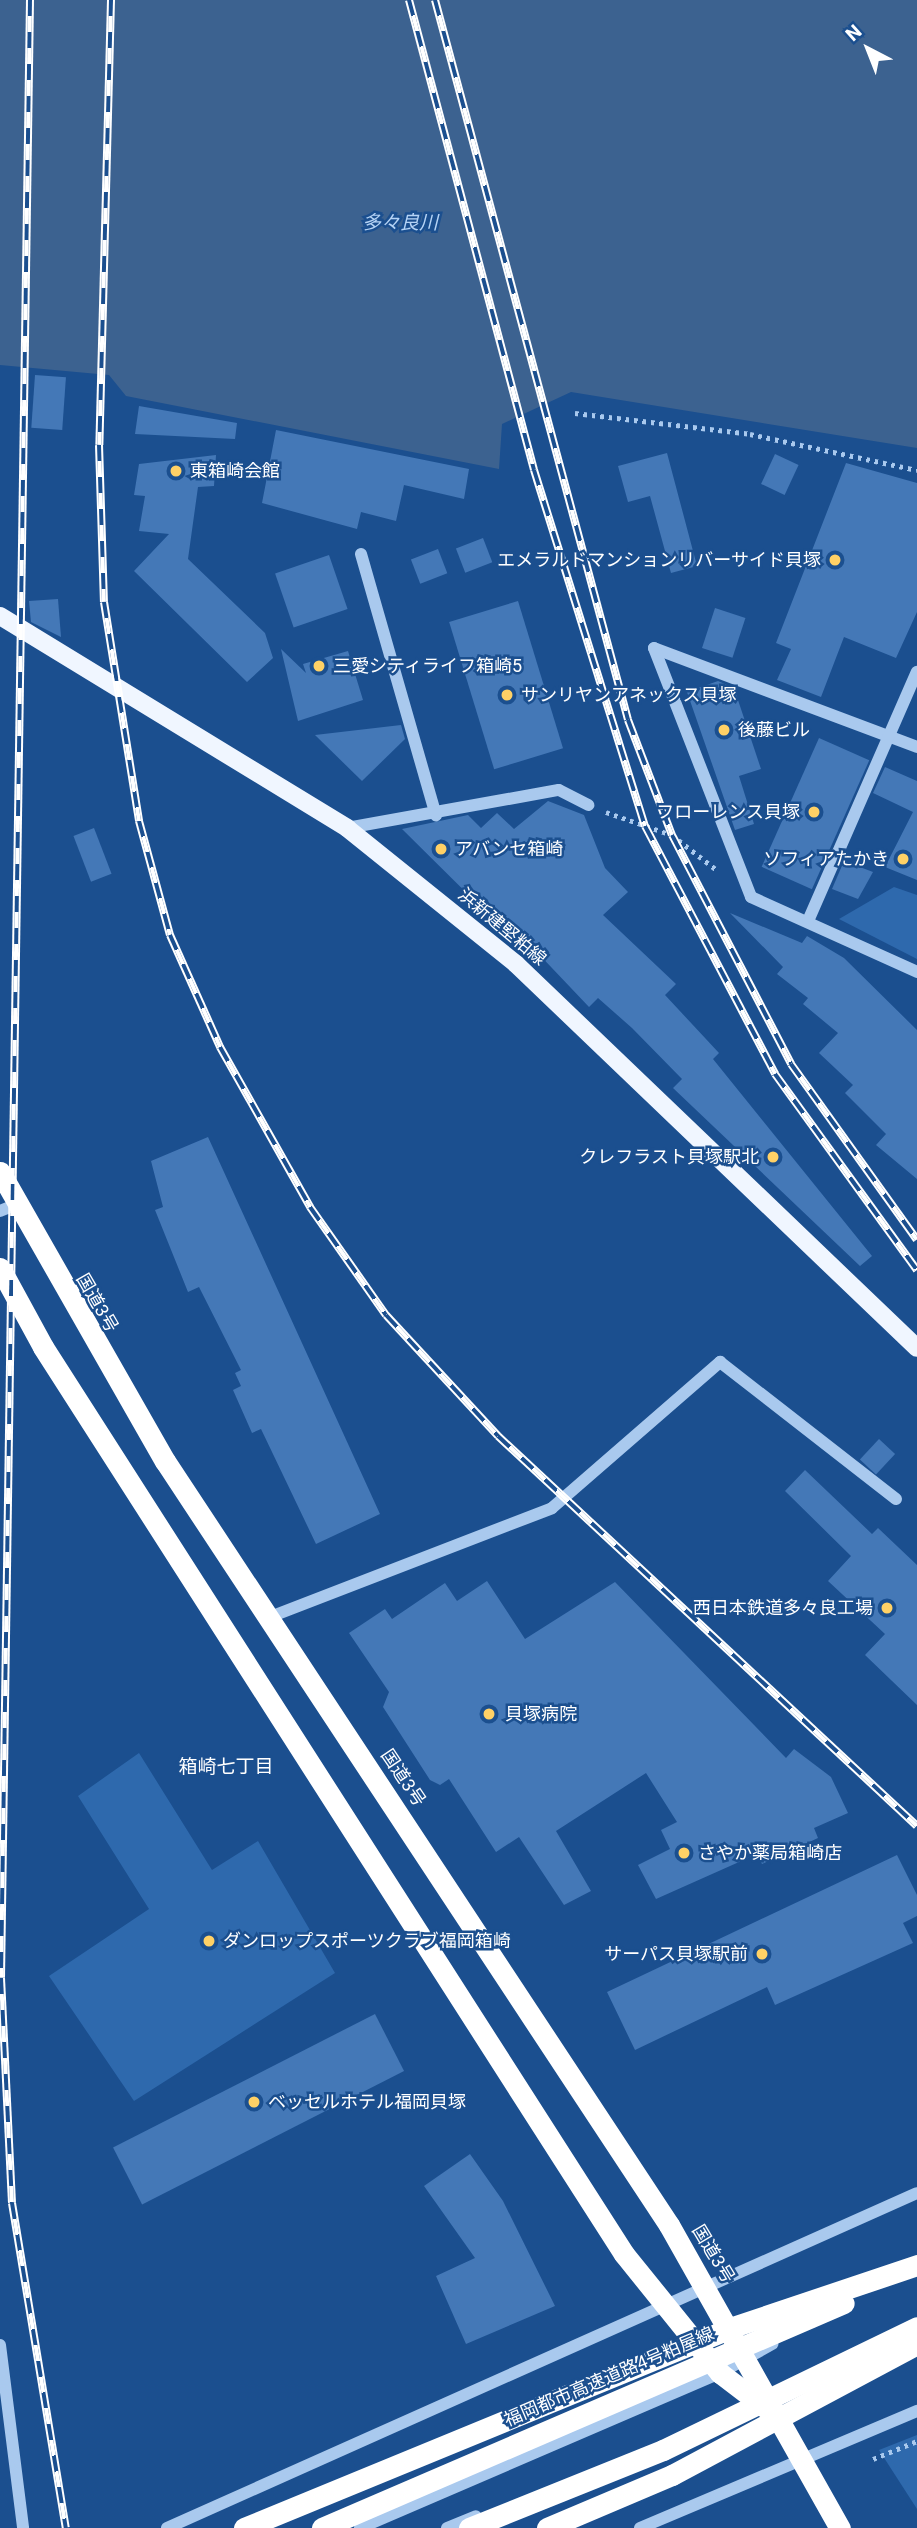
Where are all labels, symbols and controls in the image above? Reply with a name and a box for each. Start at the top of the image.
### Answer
north arrow [833,14,903,84]
text: N [841,20,866,46]
water label: 多々良川 [362,212,438,234]
place label: 東箱崎会館 [190,460,280,482]
marker: 東箱崎会館 [168,463,184,479]
place label: エメラルドマンションリバーサイド貝塚 [497,549,821,571]
marker: エメラルドマンションリバーサイド貝塚 [827,552,843,568]
place label: 三愛シティライフ箱崎5 [333,655,523,677]
marker: 三愛シティライフ箱崎5 [311,658,327,674]
place label: サンリヤンアネックス貝塚 [521,684,737,706]
marker: サンリヤンアネックス貝塚 [499,687,515,703]
place label: 後藤ビル [738,719,810,741]
marker: 後藤ビル [716,722,732,738]
place label: フローレンス貝塚 [656,801,800,823]
marker: フローレンス貝塚 [806,804,822,820]
place label: アバンセ箱崎 [455,838,563,860]
marker: アバンセ箱崎 [433,841,449,857]
place label: ソフィアたかき [763,848,889,870]
marker: ソフィアたかき [895,851,911,867]
street label: 浜新建堅粕線 [454,884,550,970]
place label: クレフラスト貝塚駅北 [579,1146,759,1168]
marker: クレフラスト貝塚駅北 [765,1149,781,1165]
street label: 国道3号 [72,1270,122,1336]
place label: 西日本鉄道多々良工場 [693,1597,873,1619]
marker: 西日本鉄道多々良工場 [879,1600,895,1616]
place label: 貝塚病院 [505,1703,577,1725]
marker: 貝塚病院 [479,1704,499,1724]
street label: 国道3号 [376,1745,430,1811]
district label: 箱崎七丁目 [179,1756,273,1778]
place label: さやか薬局箱崎店 [698,1842,842,1864]
marker: さやか薬局箱崎店 [676,1845,692,1861]
place label: ダンロップスポーツクラブ福岡箱崎 [223,1930,511,1952]
marker: ダンロップスポーツクラブ福岡箱崎 [201,1933,217,1949]
place label: サーパス貝塚駅前 [604,1943,748,1965]
marker: サーパス貝塚駅前 [754,1946,770,1962]
place label: ベッセルホテル福岡貝塚 [268,2091,466,2113]
marker: ベッセルホテル福岡貝塚 [246,2094,262,2110]
street label: 国道3号 [687,2221,739,2287]
street label: 福岡都市高速道路4号粕屋線 [501,2323,717,2431]

